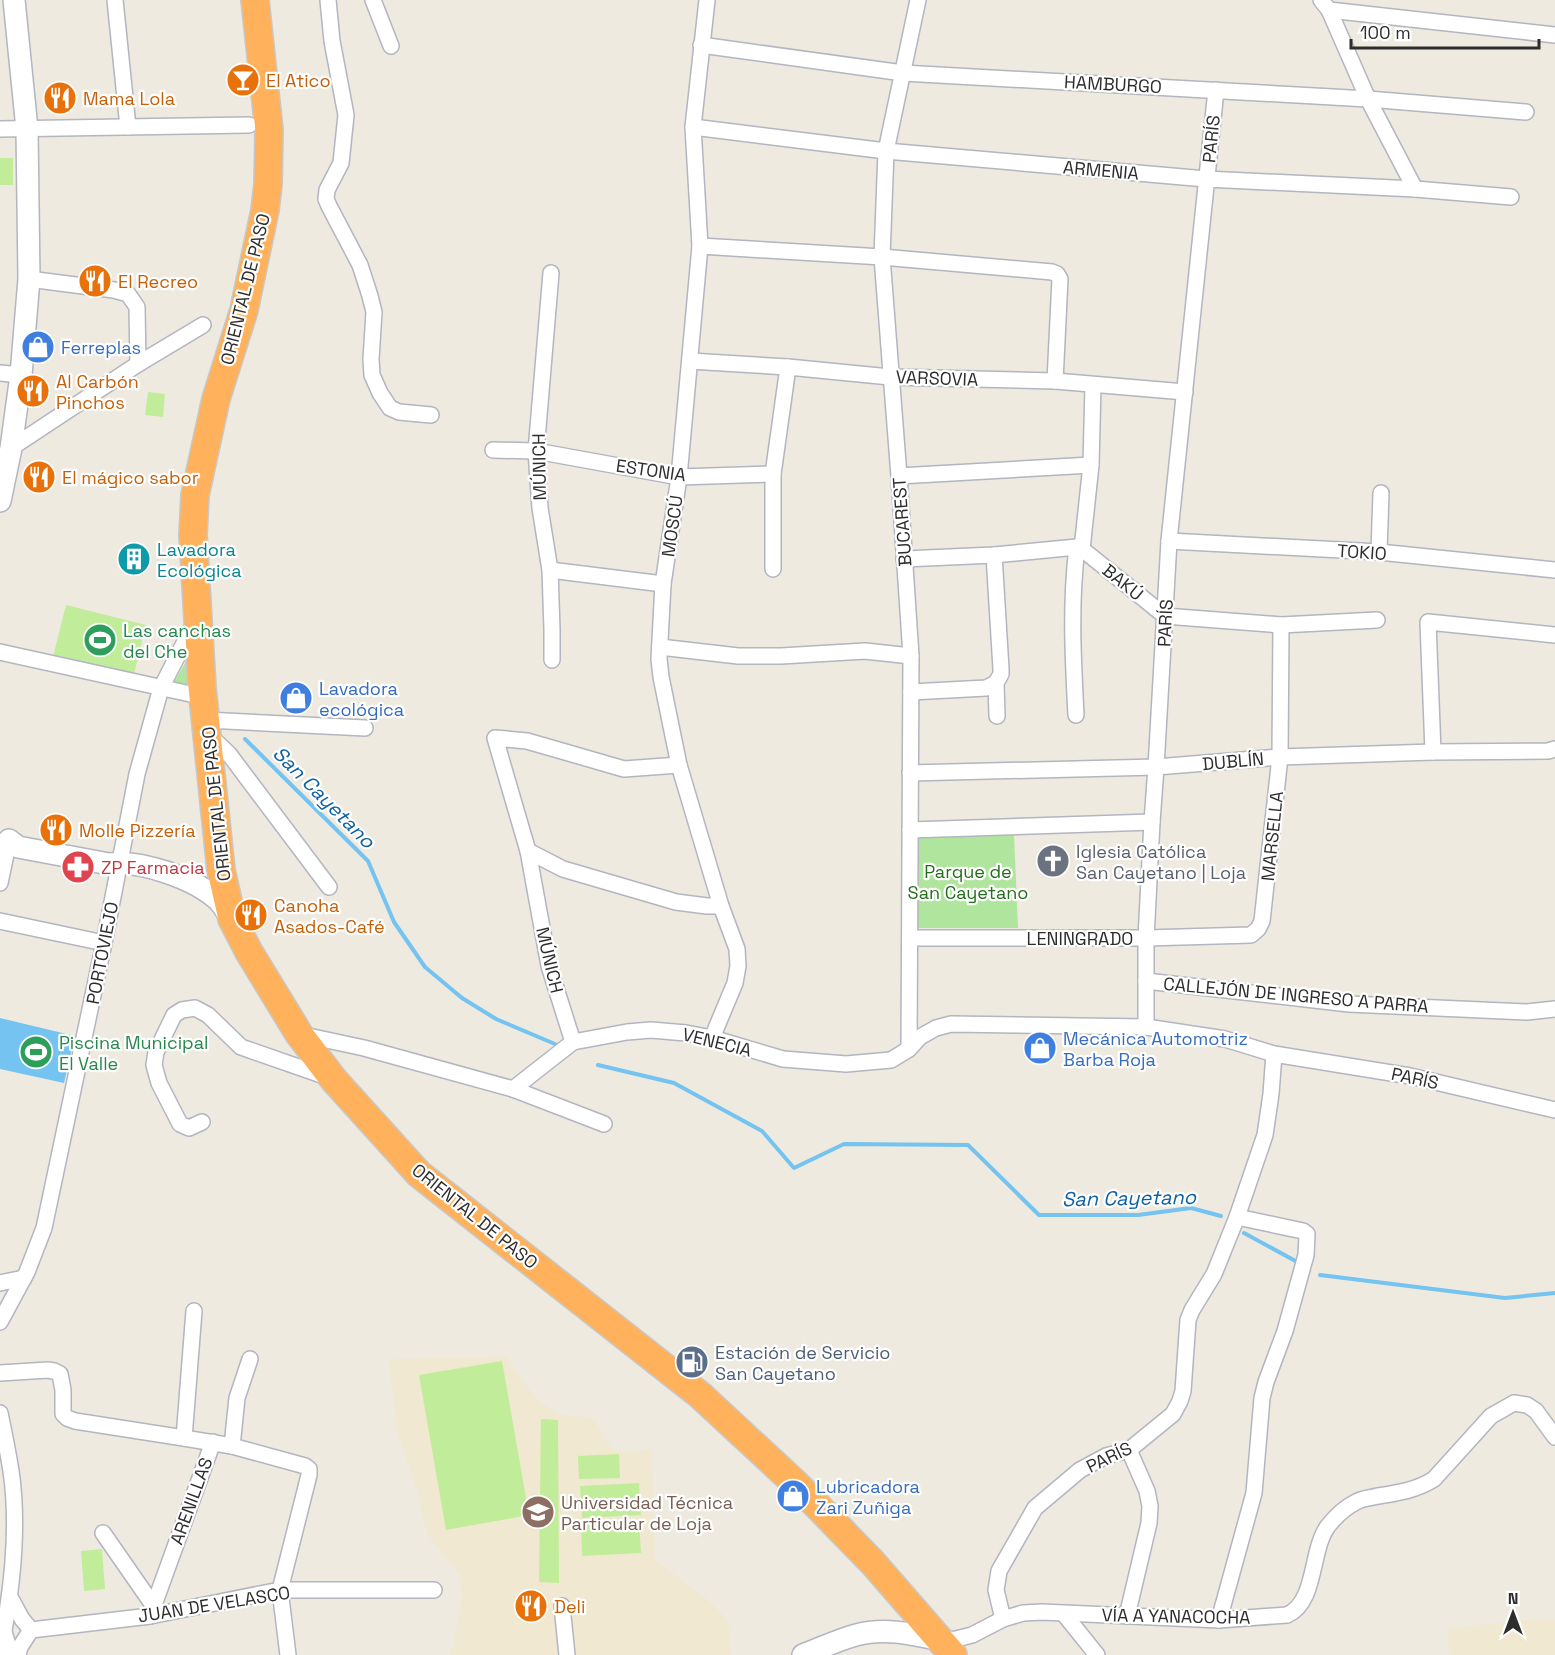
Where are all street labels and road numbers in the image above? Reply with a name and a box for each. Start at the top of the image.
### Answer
street label: HAMBURGO [1064,70,1162,98]
street label: PARÍS [1197,114,1225,164]
street label: ARMENIA [1062,155,1140,185]
street label: ORIENTAL DE PASO [215,211,275,367]
street label: VARSOVIA [895,365,979,391]
street label: MÚNICH [527,433,551,501]
street label: ESTONIA [615,454,687,486]
street label: BUCAREST [887,476,917,567]
street label: MOSCÚ [656,494,688,558]
street label: TOKIO [1337,539,1387,565]
street label: BAKÚ [1098,559,1148,605]
street label: PARÍS [1152,598,1178,648]
street label: ORIENTAL DE PASO [196,726,236,882]
street label: DUBLÍN [1201,747,1265,775]
street label: MARSELLA [1256,790,1288,882]
street label: PORTOVIEJO [81,900,123,1006]
street label: MÚNICH [531,925,569,995]
street label: LENINGRADO [1027,927,1133,950]
street label: CALLEJÓN DE INGRESO A PARRA [1162,972,1430,1018]
street label: VENECIA [680,1022,754,1062]
street label: PARÍS [1389,1062,1441,1094]
street label: ORIENTAL DE PASO [407,1158,543,1274]
street label: PARÍS [1082,1436,1136,1478]
street label: ARENILLAS [165,1454,217,1548]
street label: JUAN DE VELASCO [136,1581,292,1627]
street label: VÍA A YANACOCHA [1101,1603,1251,1629]

